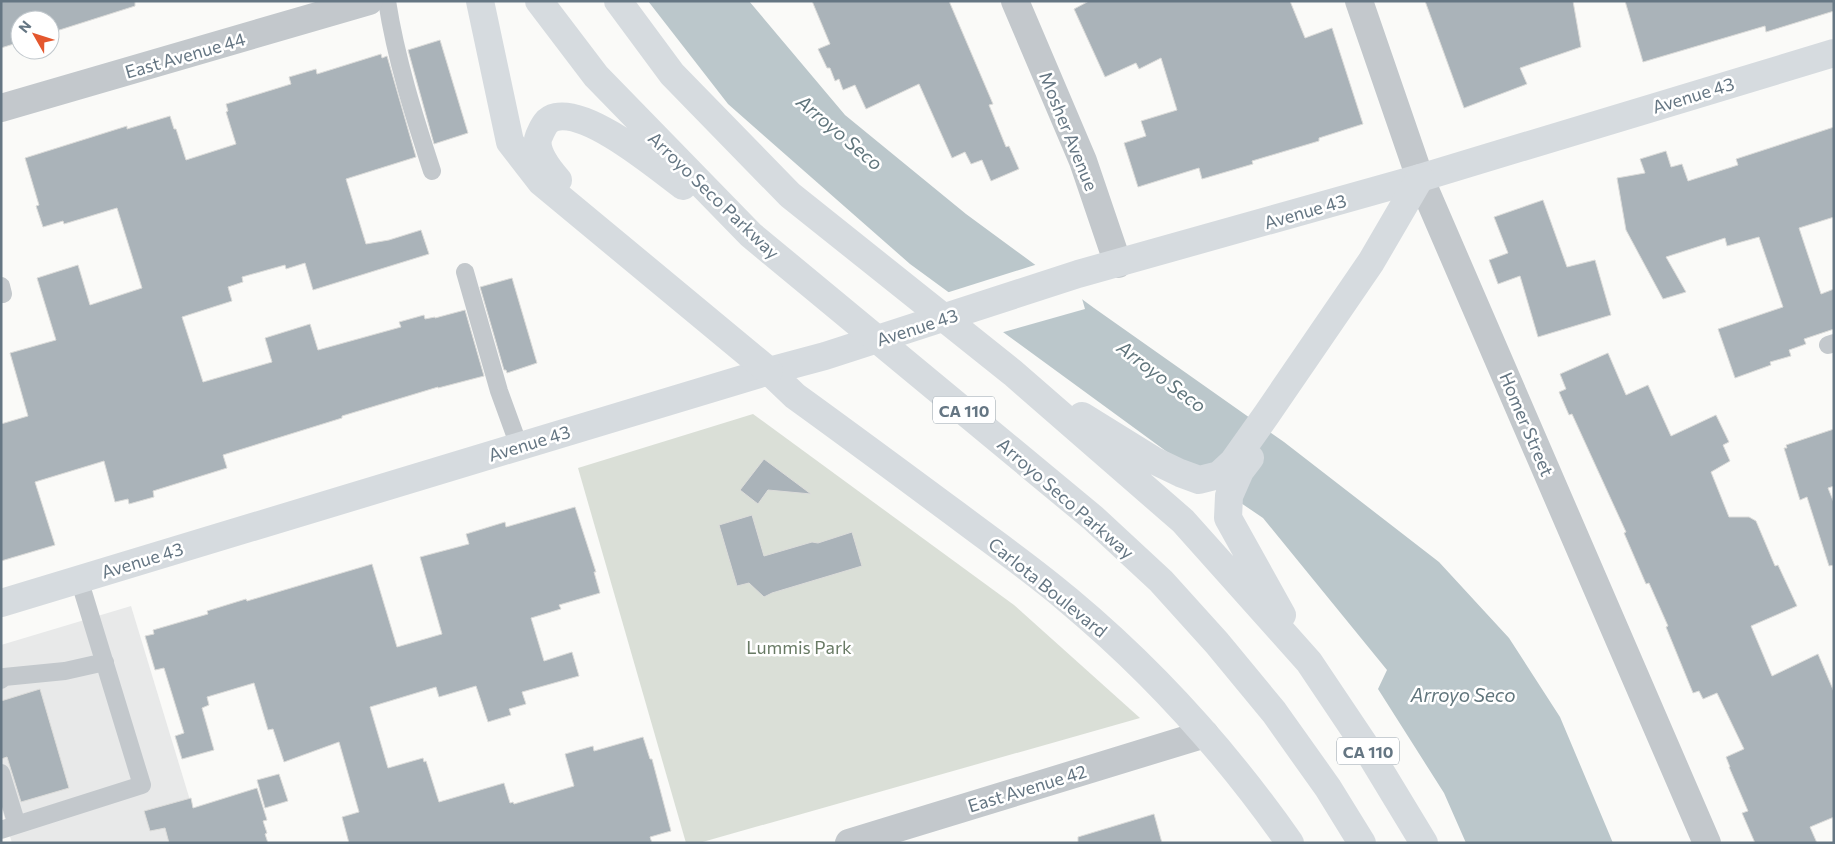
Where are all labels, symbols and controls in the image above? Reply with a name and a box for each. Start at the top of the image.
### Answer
north arrow [10,10,60,60]
text: N [15,17,34,36]
street label: East Avenue 44 [122,27,248,83]
street label: Mosher Avenue [1035,68,1103,194]
street label: Avenue 43 [1649,72,1737,118]
water label: Arroyo Seco [792,89,888,175]
street label: Arroyo Seco Parkway [644,127,784,263]
street label: Avenue 43 [1261,189,1349,233]
street label: Avenue 43 [873,303,961,351]
water label: Arroyo Seco [1112,335,1211,417]
street label: Homer Street [1495,369,1559,479]
road number: CA 110 [933,396,995,424]
street label: Avenue 43 [485,420,573,466]
street label: Arroyo Seco Parkway [993,433,1139,563]
street label: Carlota Boulevard [984,532,1112,642]
street label: Avenue 43 [98,537,186,583]
park label: Lummis Park [746,636,852,658]
water label: Arroyo Seco [1409,683,1516,706]
road number: CA 110 [1337,738,1399,764]
street label: East Avenue 42 [965,759,1089,817]

